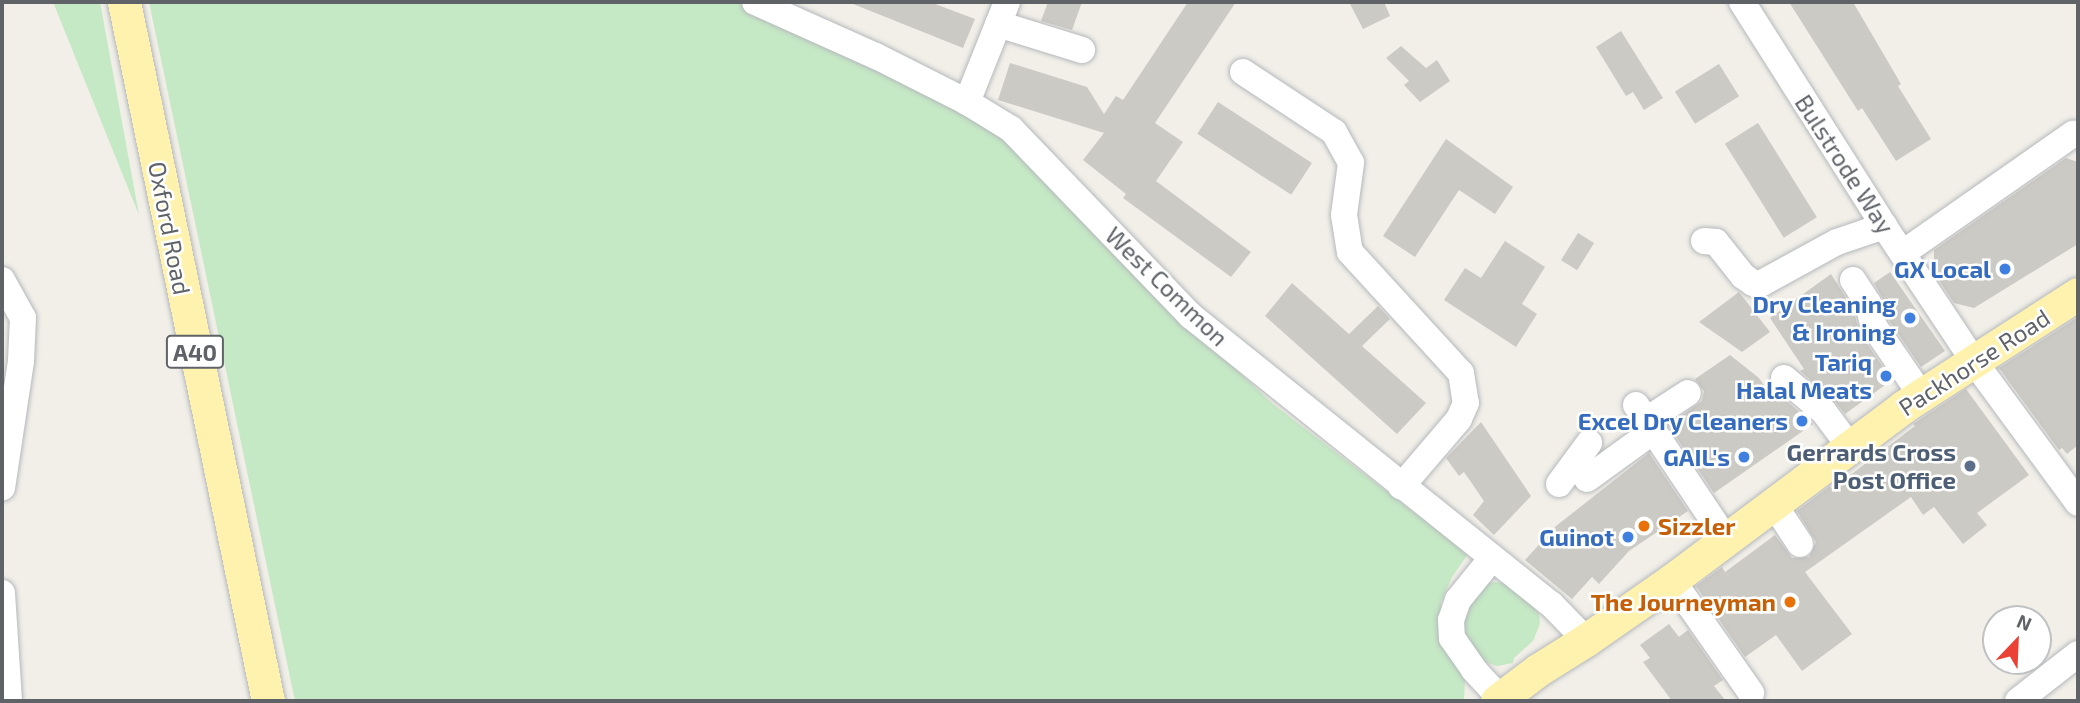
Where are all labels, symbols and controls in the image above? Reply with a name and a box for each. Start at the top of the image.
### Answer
street label: Bulstrode Way [1789,89,1901,239]
street label: Oxford Road [143,159,197,297]
street label: West Common [1100,220,1234,352]
place label: GX Local [1894,255,1991,283]
marker: GX Local [1997,261,2013,277]
place label: Dry Cleaning & Ironing [1752,290,1896,346]
street label: Packhorse Road [1893,303,2055,421]
marker: Dry Cleaning & Ironing [1902,310,1918,326]
road number: A40 [165,332,225,372]
place label: Tariq Halal Meats [1735,348,1872,404]
marker: Tariq Halal Meats [1878,368,1894,384]
place label: Excel Dry Cleaners [1577,407,1788,435]
marker: Excel Dry Cleaners [1794,413,1810,429]
place label: Gerrards Cross Post Office [1787,438,1956,494]
place label: GAIL's [1663,443,1730,471]
marker: GAIL's [1736,449,1752,465]
marker: Gerrards Cross Post Office [1962,458,1978,474]
place label: Sizzler [1658,512,1736,540]
marker: Sizzler [1636,518,1652,534]
place label: Guinot [1539,523,1614,551]
marker: Guinot [1620,529,1636,545]
place label: The Journeyman [1590,588,1776,616]
marker: The Journeyman [1782,594,1798,610]
north arrow [1982,605,2052,675]
text: N [2014,609,2035,635]

